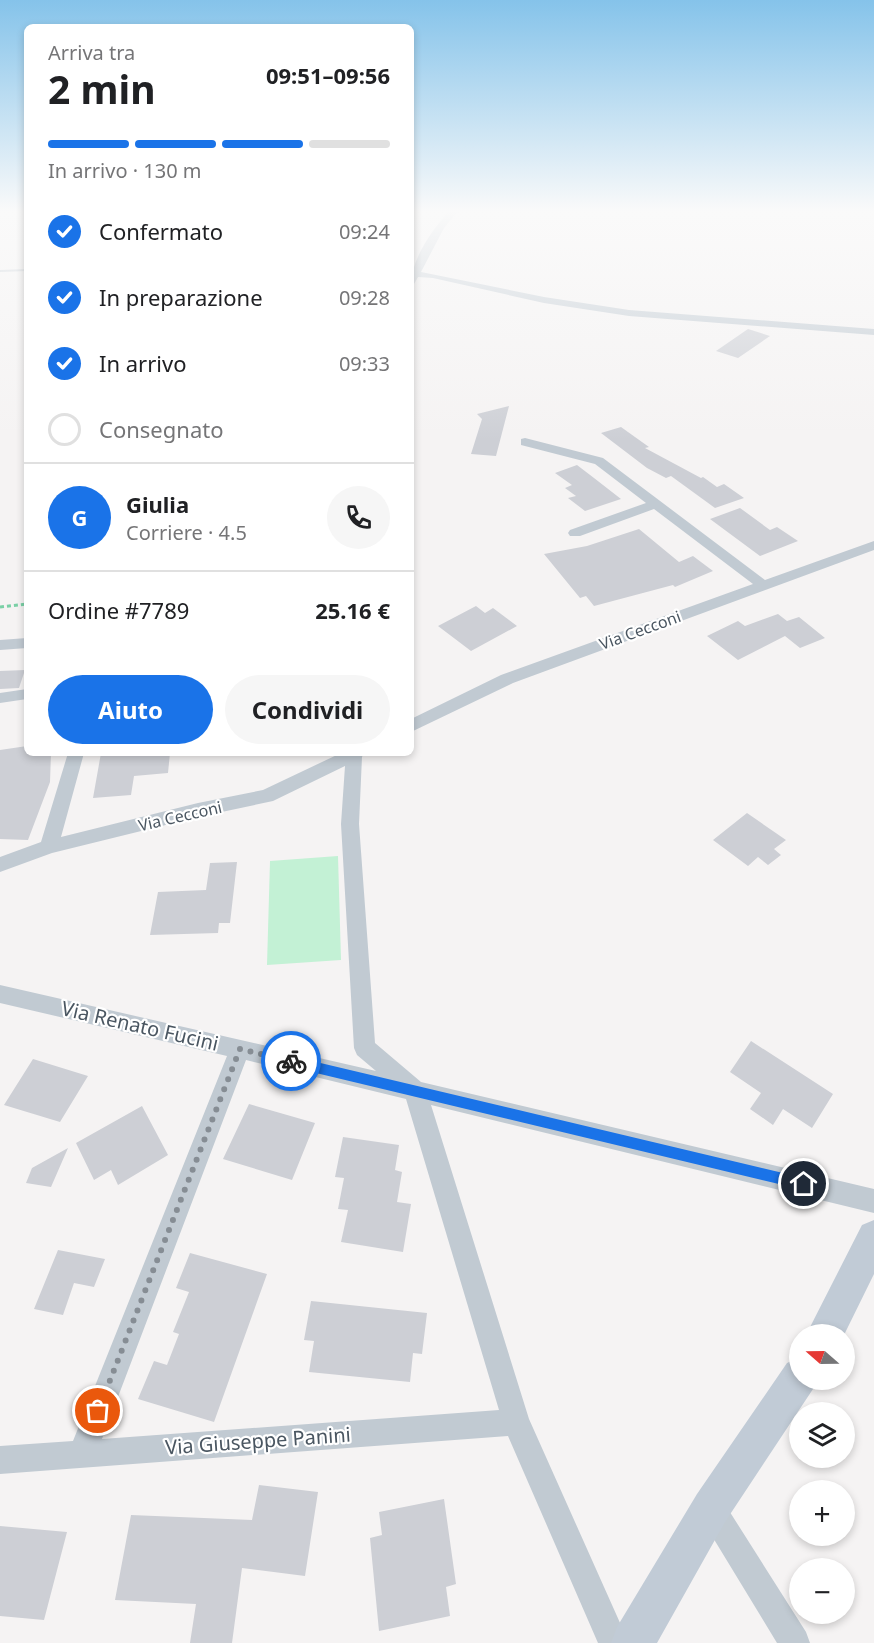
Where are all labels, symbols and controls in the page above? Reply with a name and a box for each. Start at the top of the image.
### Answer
text: Arriva tra [48,39,135,66]
text: 09:51–09:56 [266,60,390,90]
text: 2 min [48,62,155,115]
text: In arrivo · 130 m [48,157,201,184]
icon: check [48,215,81,248]
text: Confermato [99,216,223,246]
text: 09:24 [339,218,390,245]
icon: check [48,281,81,314]
text: In preparazione [99,282,263,312]
text: 09:28 [339,284,390,311]
icon: check [48,347,81,380]
text: In arrivo [99,348,186,378]
text: 09:33 [339,350,390,377]
text: Consegnato [99,414,223,444]
button: phone [327,486,390,549]
text: Giulia [126,489,189,519]
text: G [72,502,87,532]
text: Corriere · 4.5 [126,519,247,546]
text: Ordine #7789 [48,595,189,625]
text: 25.16 € [315,595,390,625]
street label: Via Cecconi [596,605,684,655]
button: Aiuto [48,675,213,744]
button: Condividi [225,675,390,744]
street label: Via Cecconi [136,796,224,836]
street label: Via Renato Fucini [59,994,221,1057]
courier [261,1031,321,1091]
icon: bike [275,1045,308,1078]
pin [778,1158,829,1209]
icon: home [787,1167,820,1200]
north arrow [789,1324,855,1390]
map controls [789,1324,855,1624]
pin [72,1385,123,1436]
icon: bag [81,1394,114,1427]
button: layers [789,1402,855,1468]
street label: Via Giuseppe Panini [164,1421,352,1460]
button: + [789,1480,855,1546]
button: − [789,1558,855,1624]

